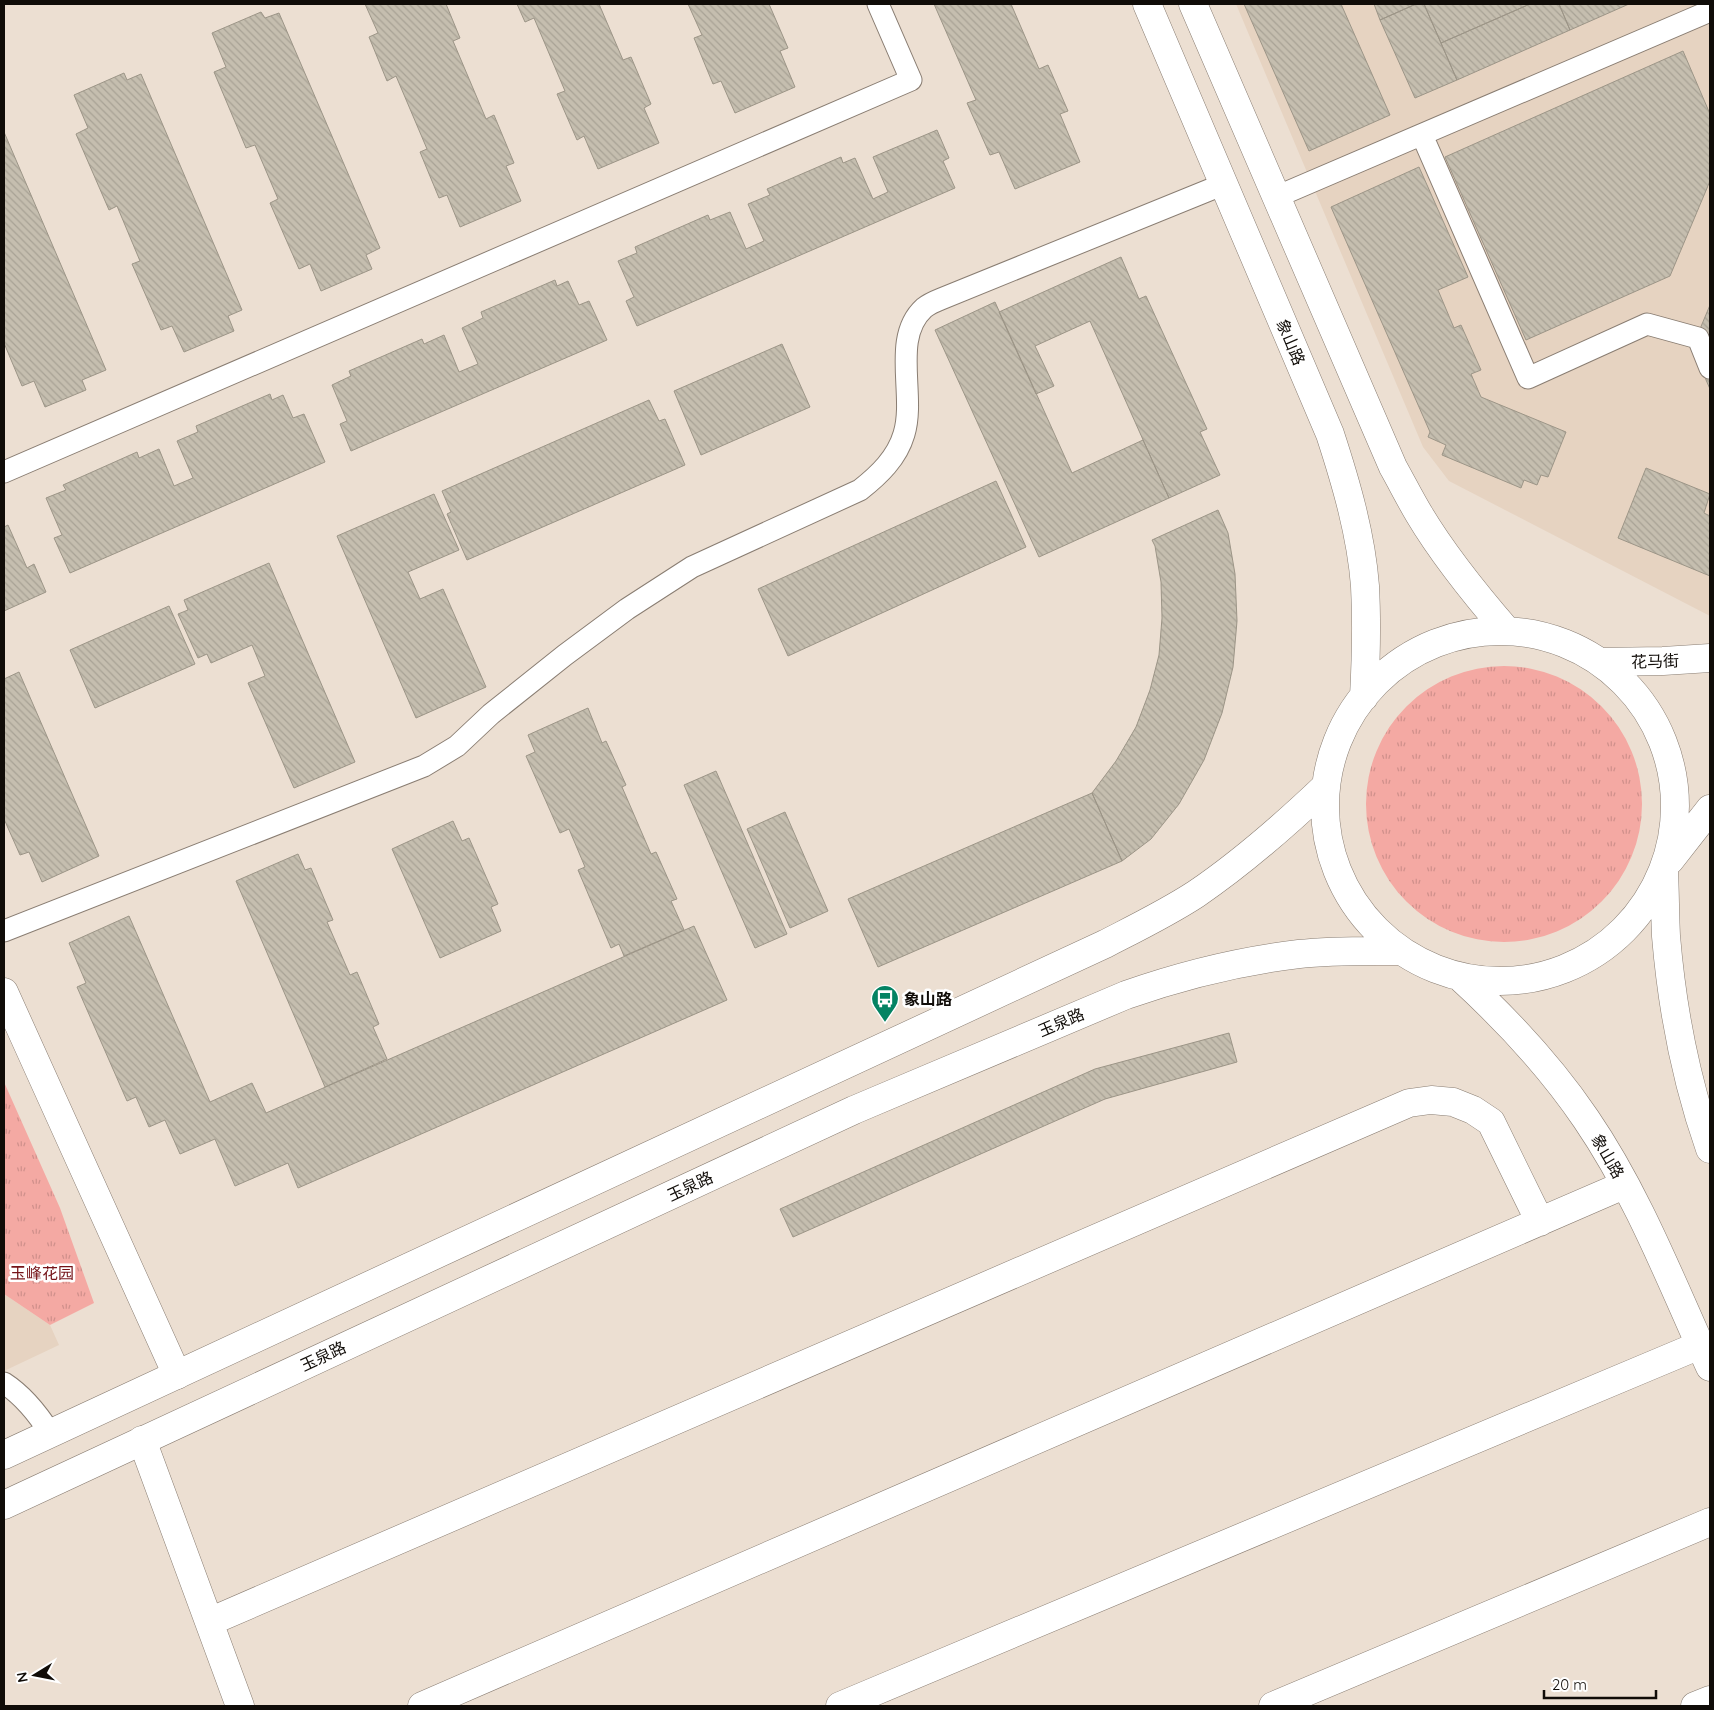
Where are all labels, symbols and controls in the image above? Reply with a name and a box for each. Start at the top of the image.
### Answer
street label: 象山路 [1272,316,1310,368]
street label: 花马街 [1631,650,1679,672]
bus stop icon: 象山路 [870,984,900,1023]
place label: 象山路 [904,989,952,1009]
street label: 玉泉路 [1035,1003,1087,1041]
street label: 象山路 [1587,1130,1629,1182]
street label: 玉泉路 [664,1167,716,1205]
park label: 玉峰花园 [10,1263,74,1283]
street label: 玉泉路 [297,1337,349,1375]
north arrow [10,1650,60,1700]
scale bar [1544,1668,1656,1700]
text: N [12,1671,32,1684]
text: 20 m [1552,1675,1587,1694]

